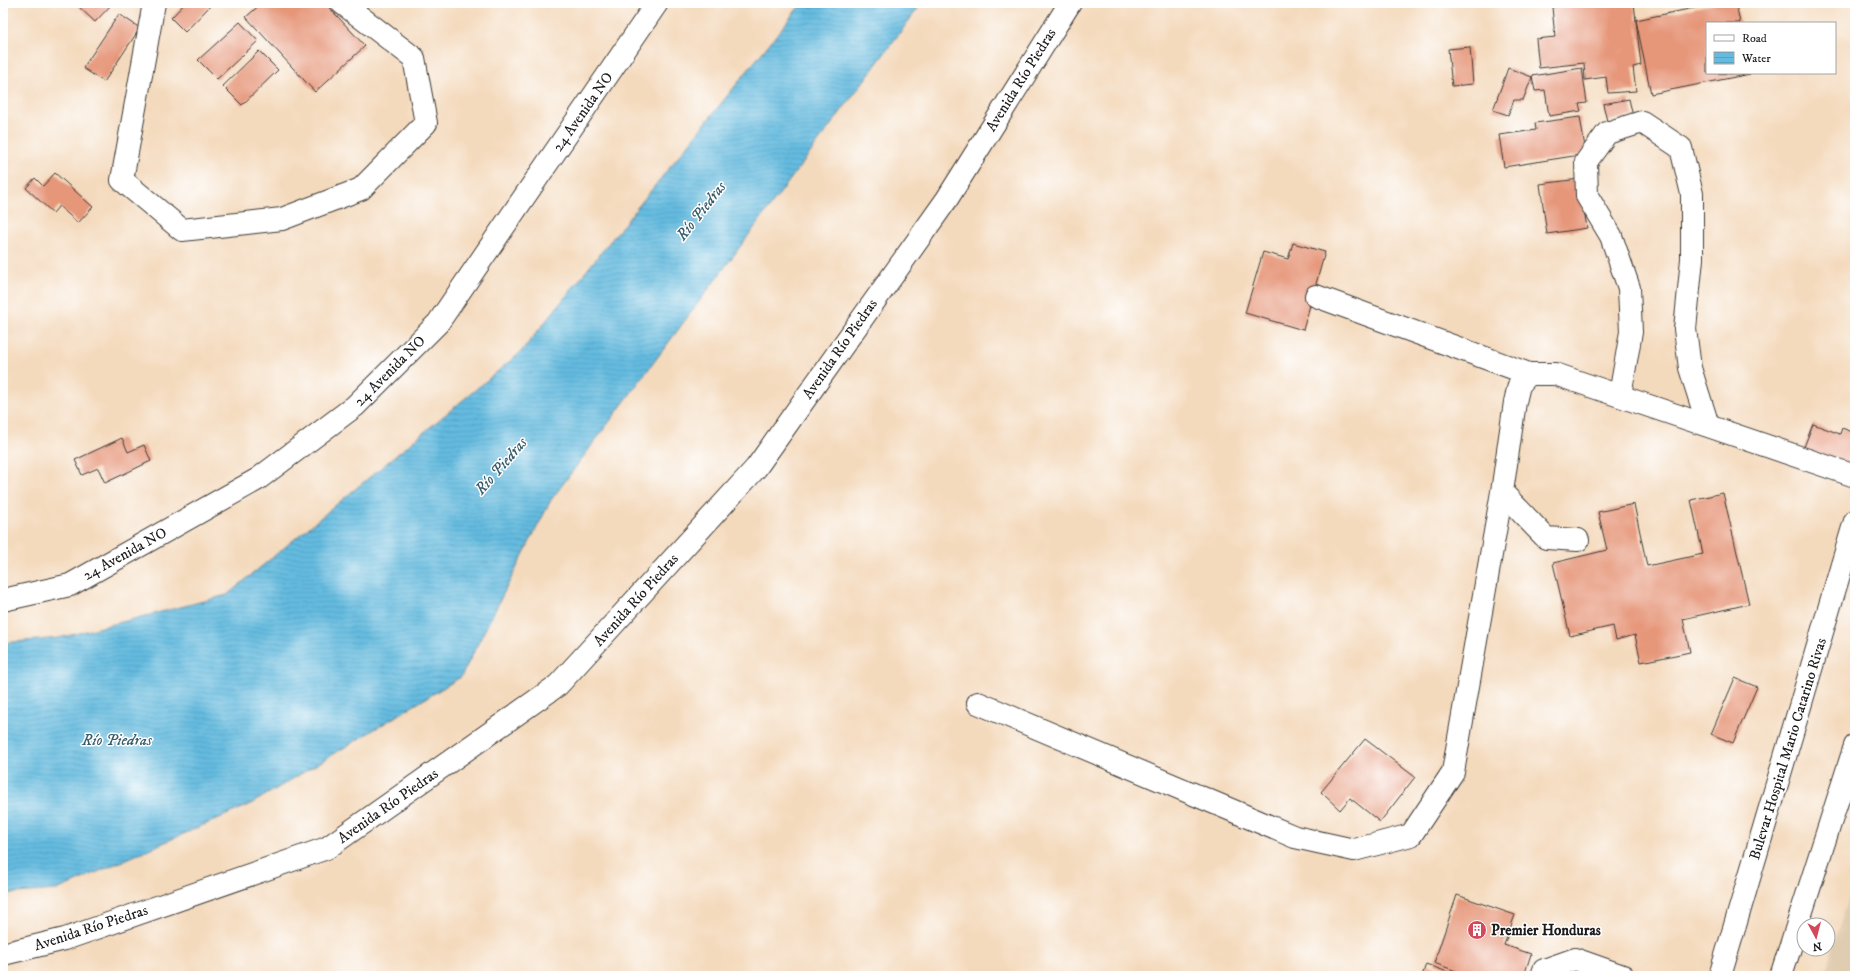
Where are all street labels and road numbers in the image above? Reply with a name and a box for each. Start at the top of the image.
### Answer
street label: Avenida Río Piedras [982,25,1060,135]
street label: 24 Avenida NO [549,69,617,155]
street label: Avenida Río Piedras [798,295,882,403]
street label: 24 Avenida NO [350,331,430,411]
street label: 24 Avenida NO [80,523,170,585]
street label: Avenida Río Piedras [589,550,683,650]
street label: Bulevar Hospital Mario Catarino Rivas [1745,636,1831,862]
street label: Avenida Río Piedras [334,764,442,848]
street label: Avenida Río Piedras [32,901,150,955]

